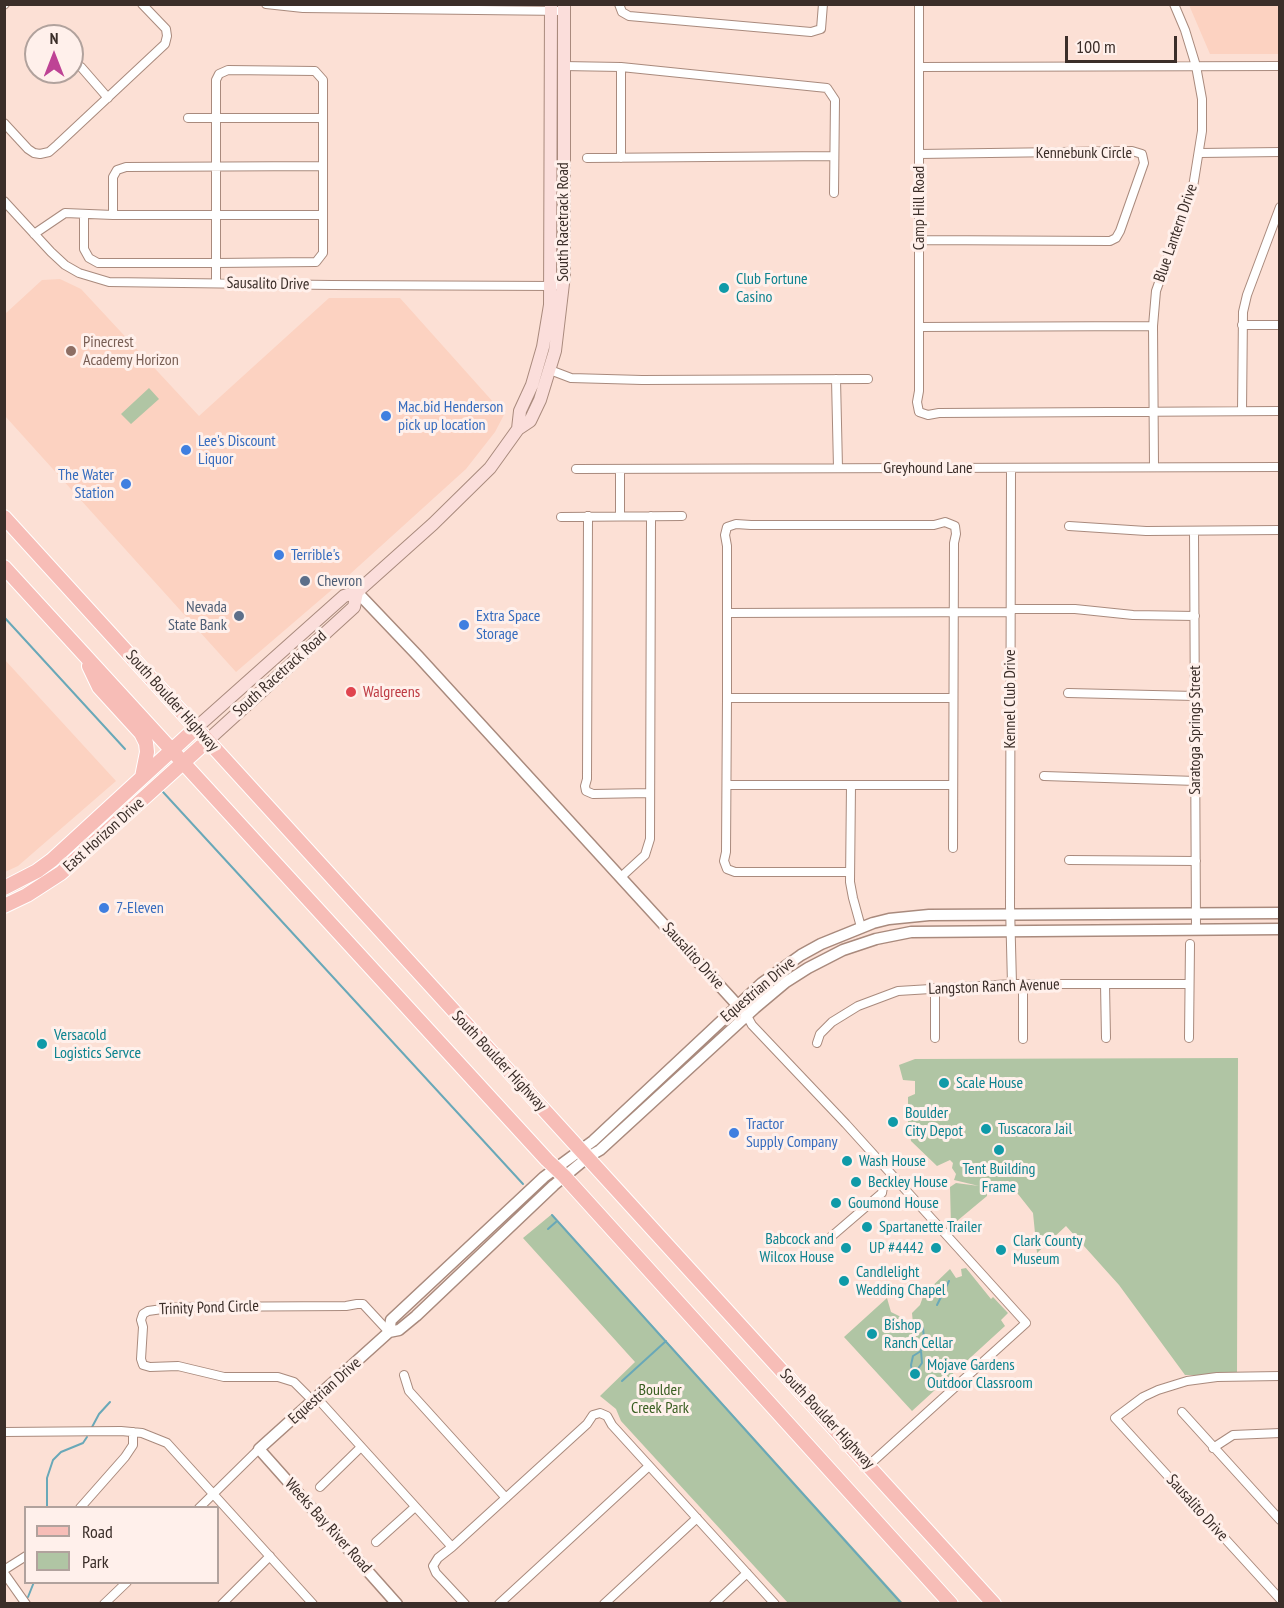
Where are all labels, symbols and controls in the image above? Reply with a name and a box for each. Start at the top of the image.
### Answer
north arrow [24,24,84,84]
scale bar [1068,24,1180,62]
text: N [50,28,58,48]
text: 100 m [1076,35,1116,58]
street label: Kennebunk Circle [1036,143,1132,163]
street label: South Racetrack Road [553,162,573,282]
street label: Camp Hill Road [909,166,929,250]
street label: Blue Lantern Drive [1150,181,1202,285]
place label: Club Fortune Casino [736,269,808,307]
street label: Sausalito Drive [226,274,310,294]
marker: Club Fortune Casino [717,281,731,295]
place label: Pinecrest Academy Horizon [83,332,179,370]
marker: Pinecrest Academy Horizon [64,344,78,358]
place label: Mac.bid Henderson pick up location [398,397,503,435]
marker: Mac.bid Henderson pick up location [379,409,393,423]
place label: Lee's Discount Liquor [198,431,276,469]
marker: Lee's Discount Liquor [179,443,193,457]
street label: Greyhound Lane [883,458,973,478]
place label: The Water Station [58,465,114,503]
marker: The Water Station [119,477,133,491]
place label: Terrible's [291,545,340,565]
marker: Terrible's [272,548,286,562]
place label: Chevron [317,571,362,591]
marker: Chevron [298,574,312,588]
place label: Nevada State Bank [168,597,227,635]
place label: Extra Space Storage [476,606,540,644]
marker: Nevada State Bank [232,609,246,623]
marker: Extra Space Storage [457,618,471,632]
street label: South Racetrack Road [229,627,331,721]
street label: South Boulder Highway [121,646,223,756]
street label: Kennel Club Drive [1000,649,1020,749]
street label: Saratoga Springs Street [1185,665,1205,795]
place label: Walgreens [363,682,420,702]
marker: Walgreens [344,685,358,699]
street label: East Horizon Drive [60,794,148,876]
place label: 7-Eleven [116,898,164,918]
marker: 7-Eleven [97,901,111,915]
street label: Sausalito Drive [658,919,728,993]
street label: Equestrian Drive [717,953,799,1027]
street label: Langston Ranch Avenue [928,975,1060,999]
street label: South Boulder Highway [448,1007,550,1115]
place label: Versacold Logistics Servce [54,1025,141,1063]
marker: Versacold Logistics Servce [35,1037,49,1051]
place label: Scale House [956,1073,1023,1093]
marker: Scale House [937,1076,951,1090]
place label: Boulder City Depot [905,1103,963,1141]
place label: Tractor Supply Company [746,1114,837,1152]
marker: Boulder City Depot [886,1115,900,1129]
place label: Tuscacora Jail [998,1119,1072,1139]
marker: Tuscacora Jail [979,1122,993,1136]
marker: Tractor Supply Company [727,1126,741,1140]
marker: Tent Building Frame [992,1143,1006,1157]
place label: Wash House [859,1151,926,1171]
marker: Wash House [840,1154,854,1168]
place label: Tent Building Frame [963,1159,1035,1197]
place label: Beckley House [868,1172,948,1192]
marker: Beckley House [849,1175,863,1189]
place label: Goumond House [848,1193,939,1213]
marker: Goumond House [829,1196,843,1210]
place label: Spartanette Trailer [879,1217,982,1237]
marker: Spartanette Trailer [860,1220,874,1234]
place label: Babcock and Wilcox House [760,1229,834,1267]
place label: Clark County Museum [1013,1231,1083,1269]
place label: UP #4442 [869,1238,924,1258]
marker: Babcock and Wilcox House [839,1241,853,1255]
marker: UP #4442 [929,1241,943,1255]
marker: Clark County Museum [994,1243,1008,1257]
place label: Candlelight Wedding Chapel [856,1262,946,1300]
marker: Candlelight Wedding Chapel [837,1274,851,1288]
street label: Trinity Pond Circle [159,1297,259,1319]
place label: Bishop Ranch Cellar [884,1315,953,1353]
marker: Bishop Ranch Cellar [865,1327,879,1341]
street label: Equestrian Drive [285,1353,365,1429]
place label: Mojave Gardens Outdoor Classroom [927,1355,1033,1393]
street label: South Boulder Highway [776,1365,878,1473]
marker: Mojave Gardens Outdoor Classroom [908,1367,922,1381]
park label: Boulder Creek Park [631,1380,689,1418]
street label: Sausalito Drive [1162,1471,1232,1545]
street label: Weeks Bay River Road [280,1475,376,1577]
legend [24,1506,219,1584]
text: Road [82,1520,113,1543]
text: Park [82,1550,109,1573]

